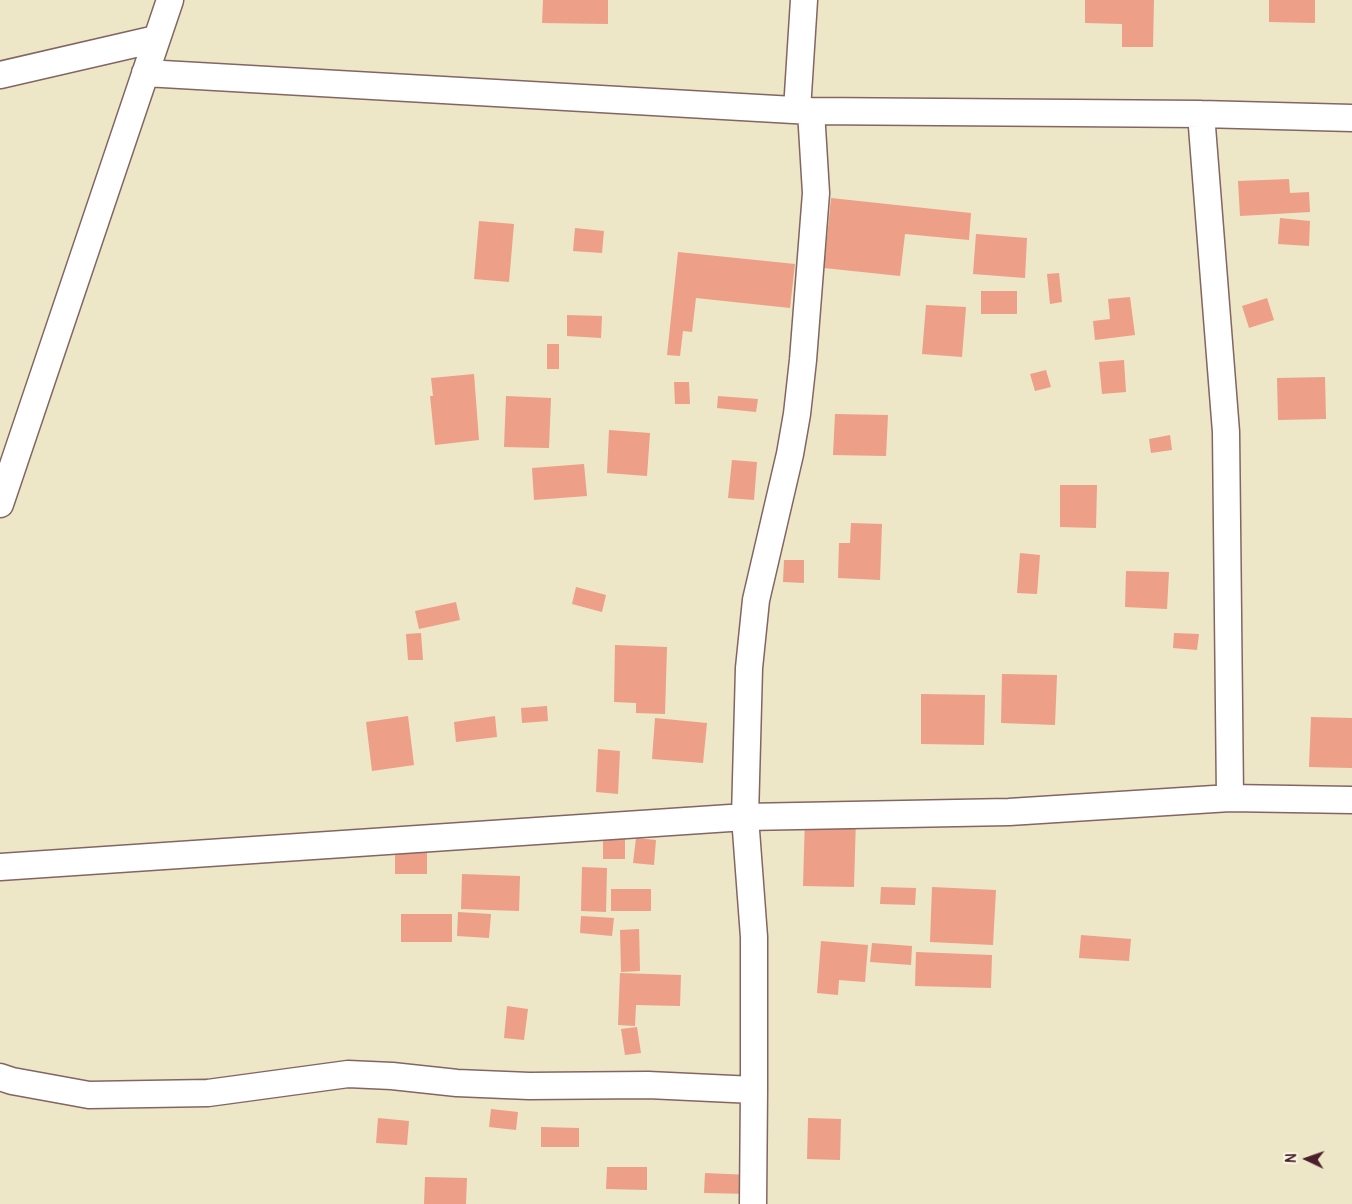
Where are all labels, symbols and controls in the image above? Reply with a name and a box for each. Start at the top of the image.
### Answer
north arrow [1282,1134,1332,1184]
text: N [1283,1153,1300,1163]

